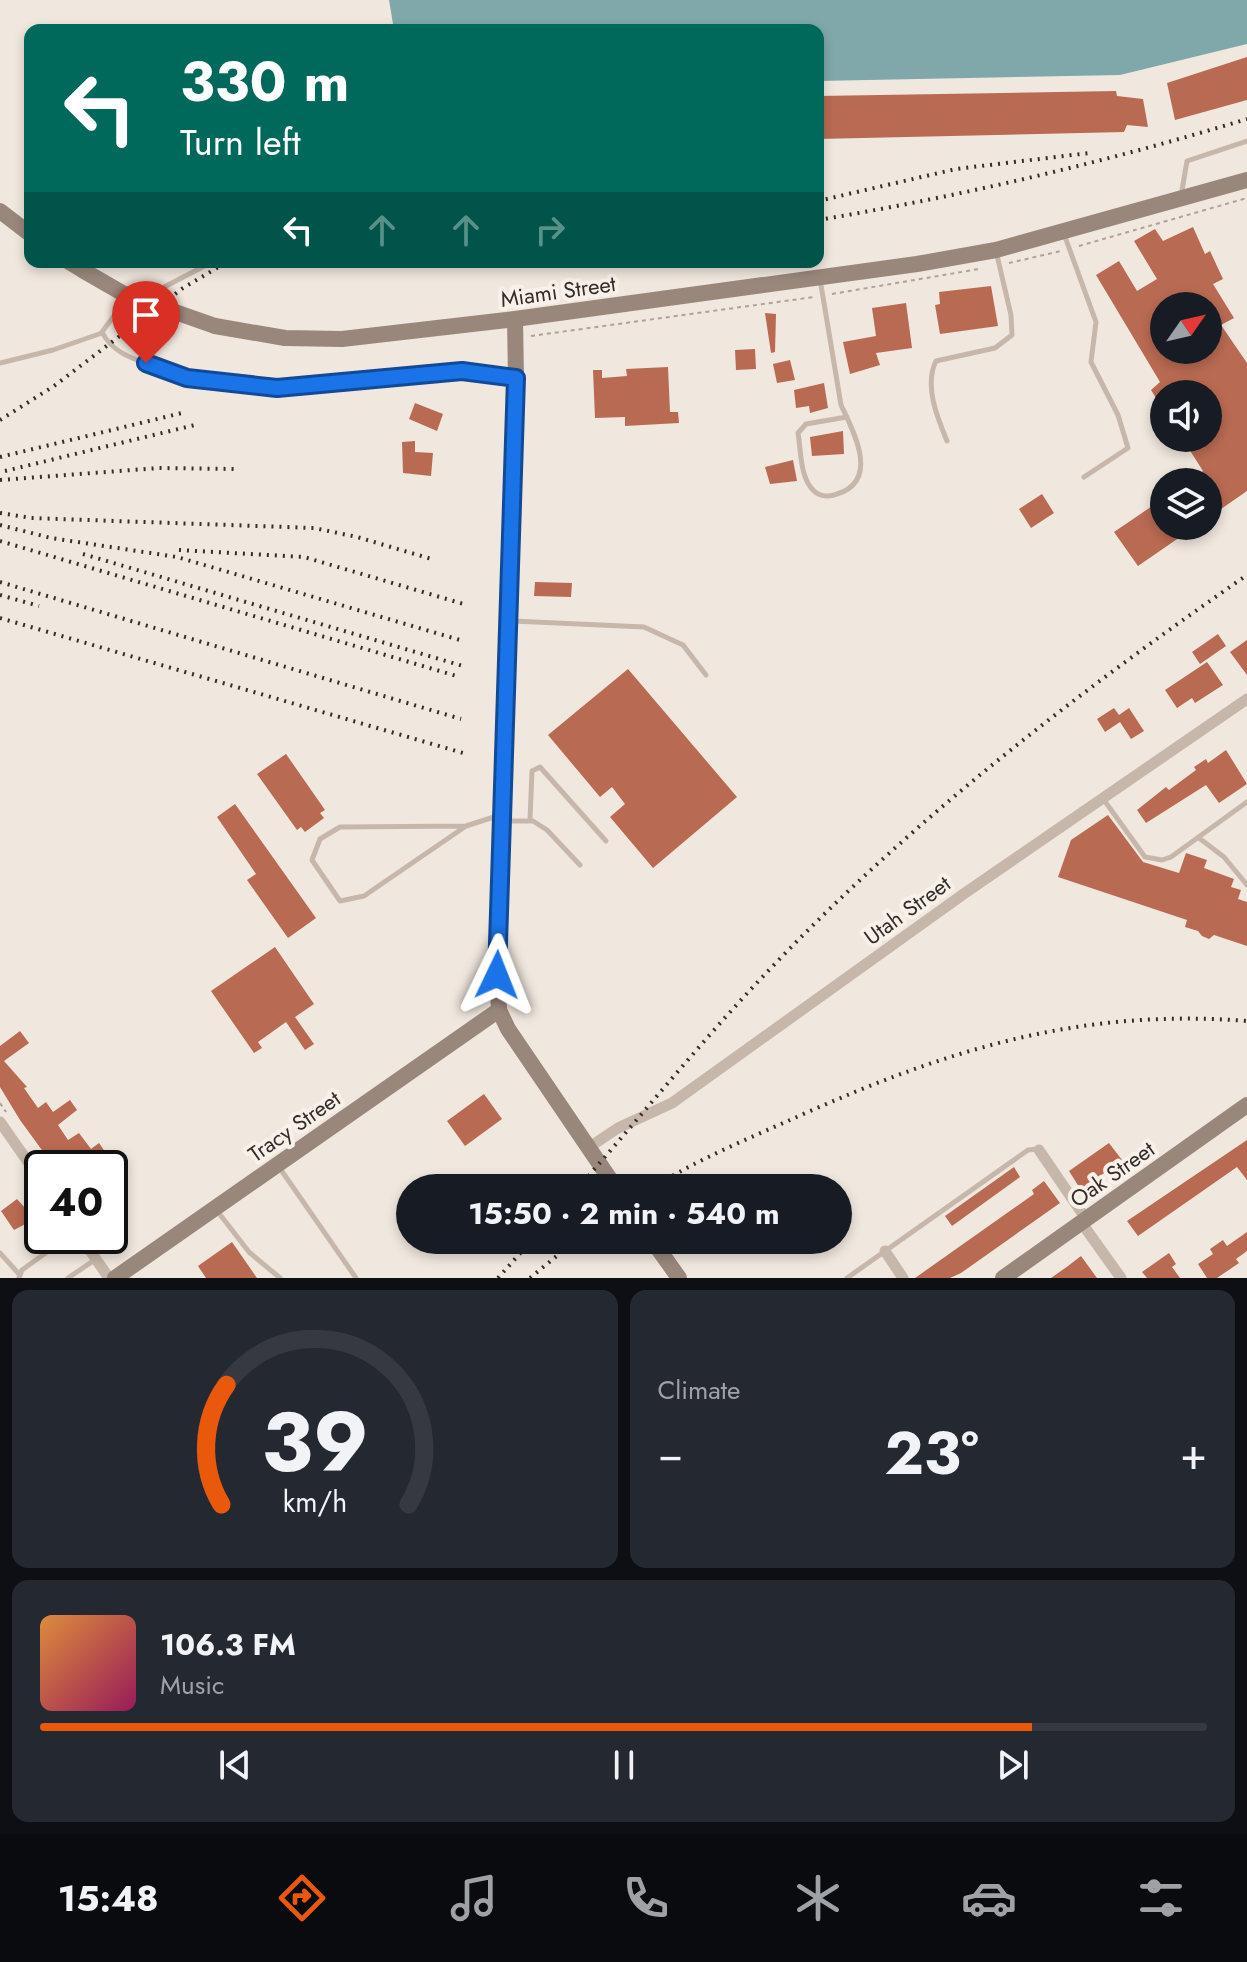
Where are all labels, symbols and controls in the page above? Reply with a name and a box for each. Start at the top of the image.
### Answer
text: 330 m [180,41,349,122]
icon: left [48,56,152,160]
text: Turn left [180,116,301,168]
icon: left [276,208,320,252]
icon: ahead [360,208,404,252]
icon: ahead [444,208,488,252]
icon: right [528,208,572,252]
street label: Miami Street [498,267,618,315]
pin [112,281,180,363]
north arrow [1150,292,1222,364]
map controls [1150,292,1222,540]
icon: arrive [124,293,168,337]
button: sound [1150,380,1222,452]
button: layers [1150,468,1222,540]
street label: Utah Street [857,867,958,952]
position arrow [455,933,539,1017]
street label: Tracy Street [241,1082,347,1169]
street label: Oak Street [1063,1133,1161,1215]
speed limit sign: 40 [24,1150,128,1254]
text: 15:50 · 2 min · 540 m [468,1192,780,1235]
text: Climate [658,1371,740,1409]
text: 39 [261,1382,368,1502]
text: 23° [884,1410,979,1497]
text: − [658,1422,683,1486]
text: + [1180,1422,1207,1486]
text: km/h [282,1481,347,1523]
text: 106.3 FM [160,1623,296,1666]
text: Music [160,1666,224,1704]
icon: previous [213,1743,257,1787]
icon: pause [602,1743,646,1787]
icon: next [991,1743,1035,1787]
icon: directions [274,1870,330,1926]
icon: music [446,1870,502,1926]
icon: phone [618,1870,674,1926]
icon: climate [790,1870,846,1926]
icon: car [961,1870,1017,1926]
icon: filters [1133,1870,1189,1926]
text: 15:48 [58,1872,159,1924]

